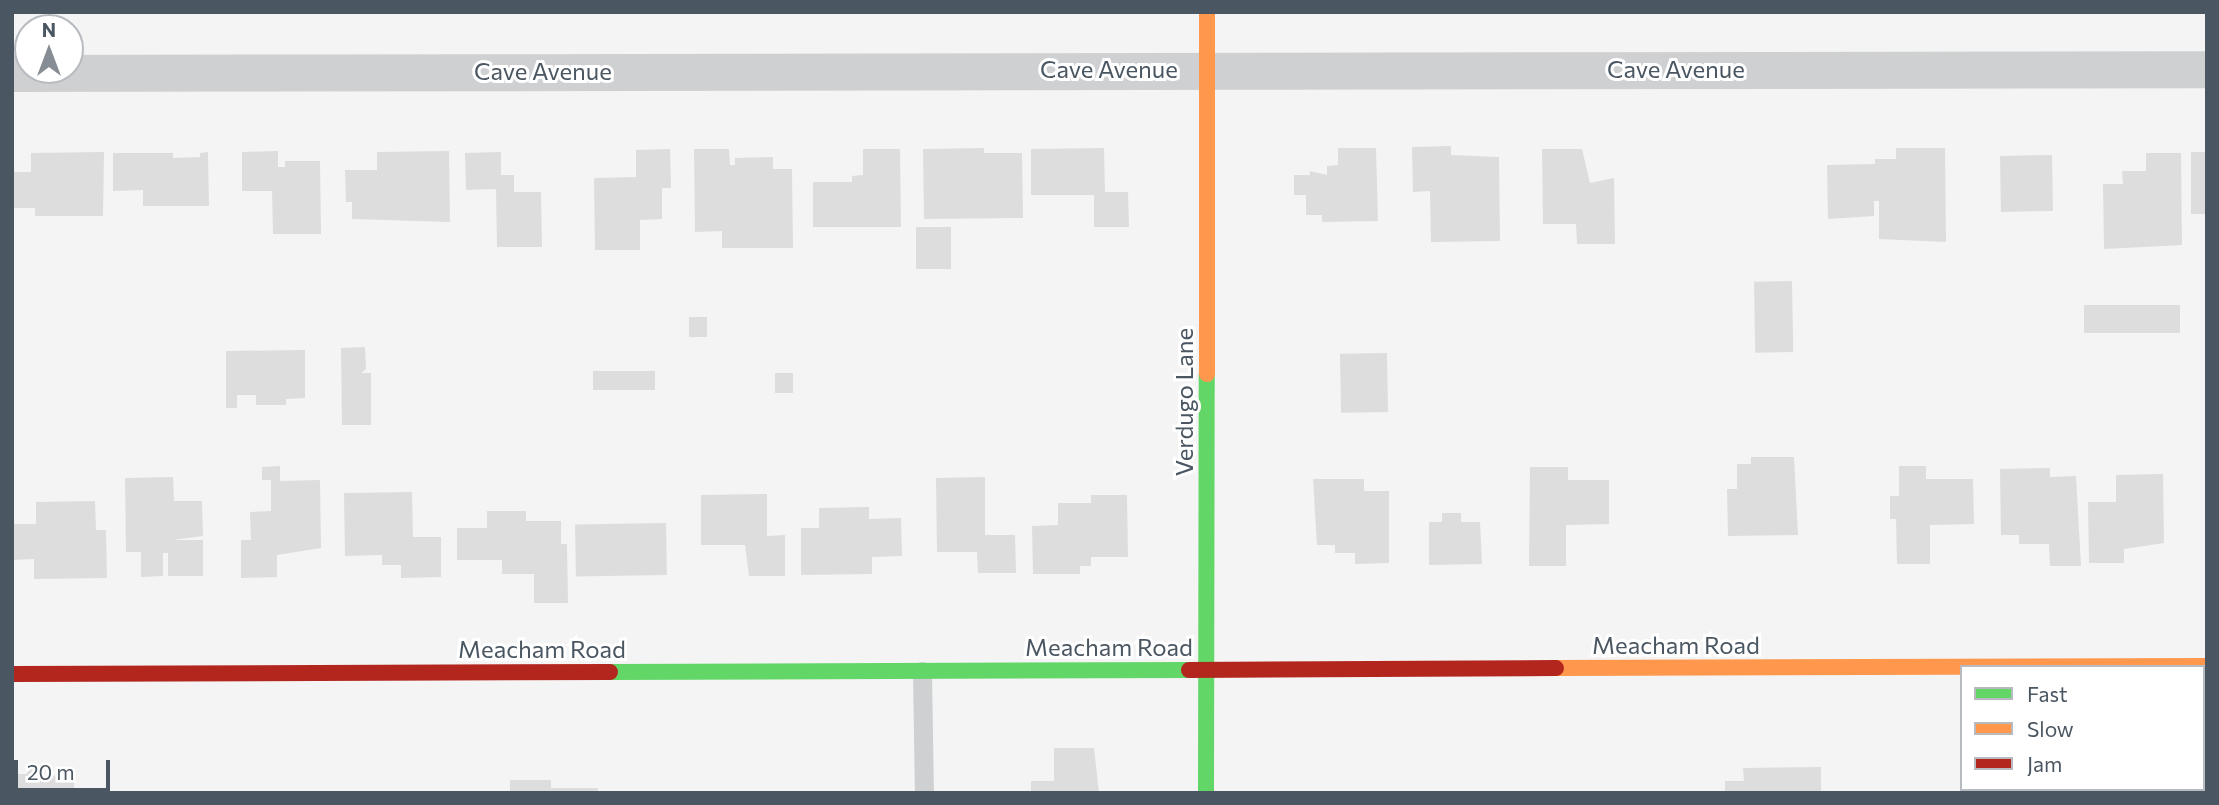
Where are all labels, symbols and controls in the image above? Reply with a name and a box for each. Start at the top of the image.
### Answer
north arrow [14,14,84,84]
text: N [42,18,56,41]
street label: Cave Avenue [1040,55,1178,83]
street label: Cave Avenue [1607,55,1745,83]
street label: Cave Avenue [474,57,612,85]
street label: Verdugo Lane [1170,328,1198,476]
street label: Meacham Road [1592,631,1760,659]
street label: Meacham Road [1025,633,1193,661]
street label: Meacham Road [458,635,626,663]
legend [1960,665,2205,791]
text: Fast [2027,681,2068,706]
text: Slow [2027,716,2074,741]
scale bar [18,746,114,790]
text: Jam [2027,751,2062,776]
text: 20 m [27,759,75,784]

